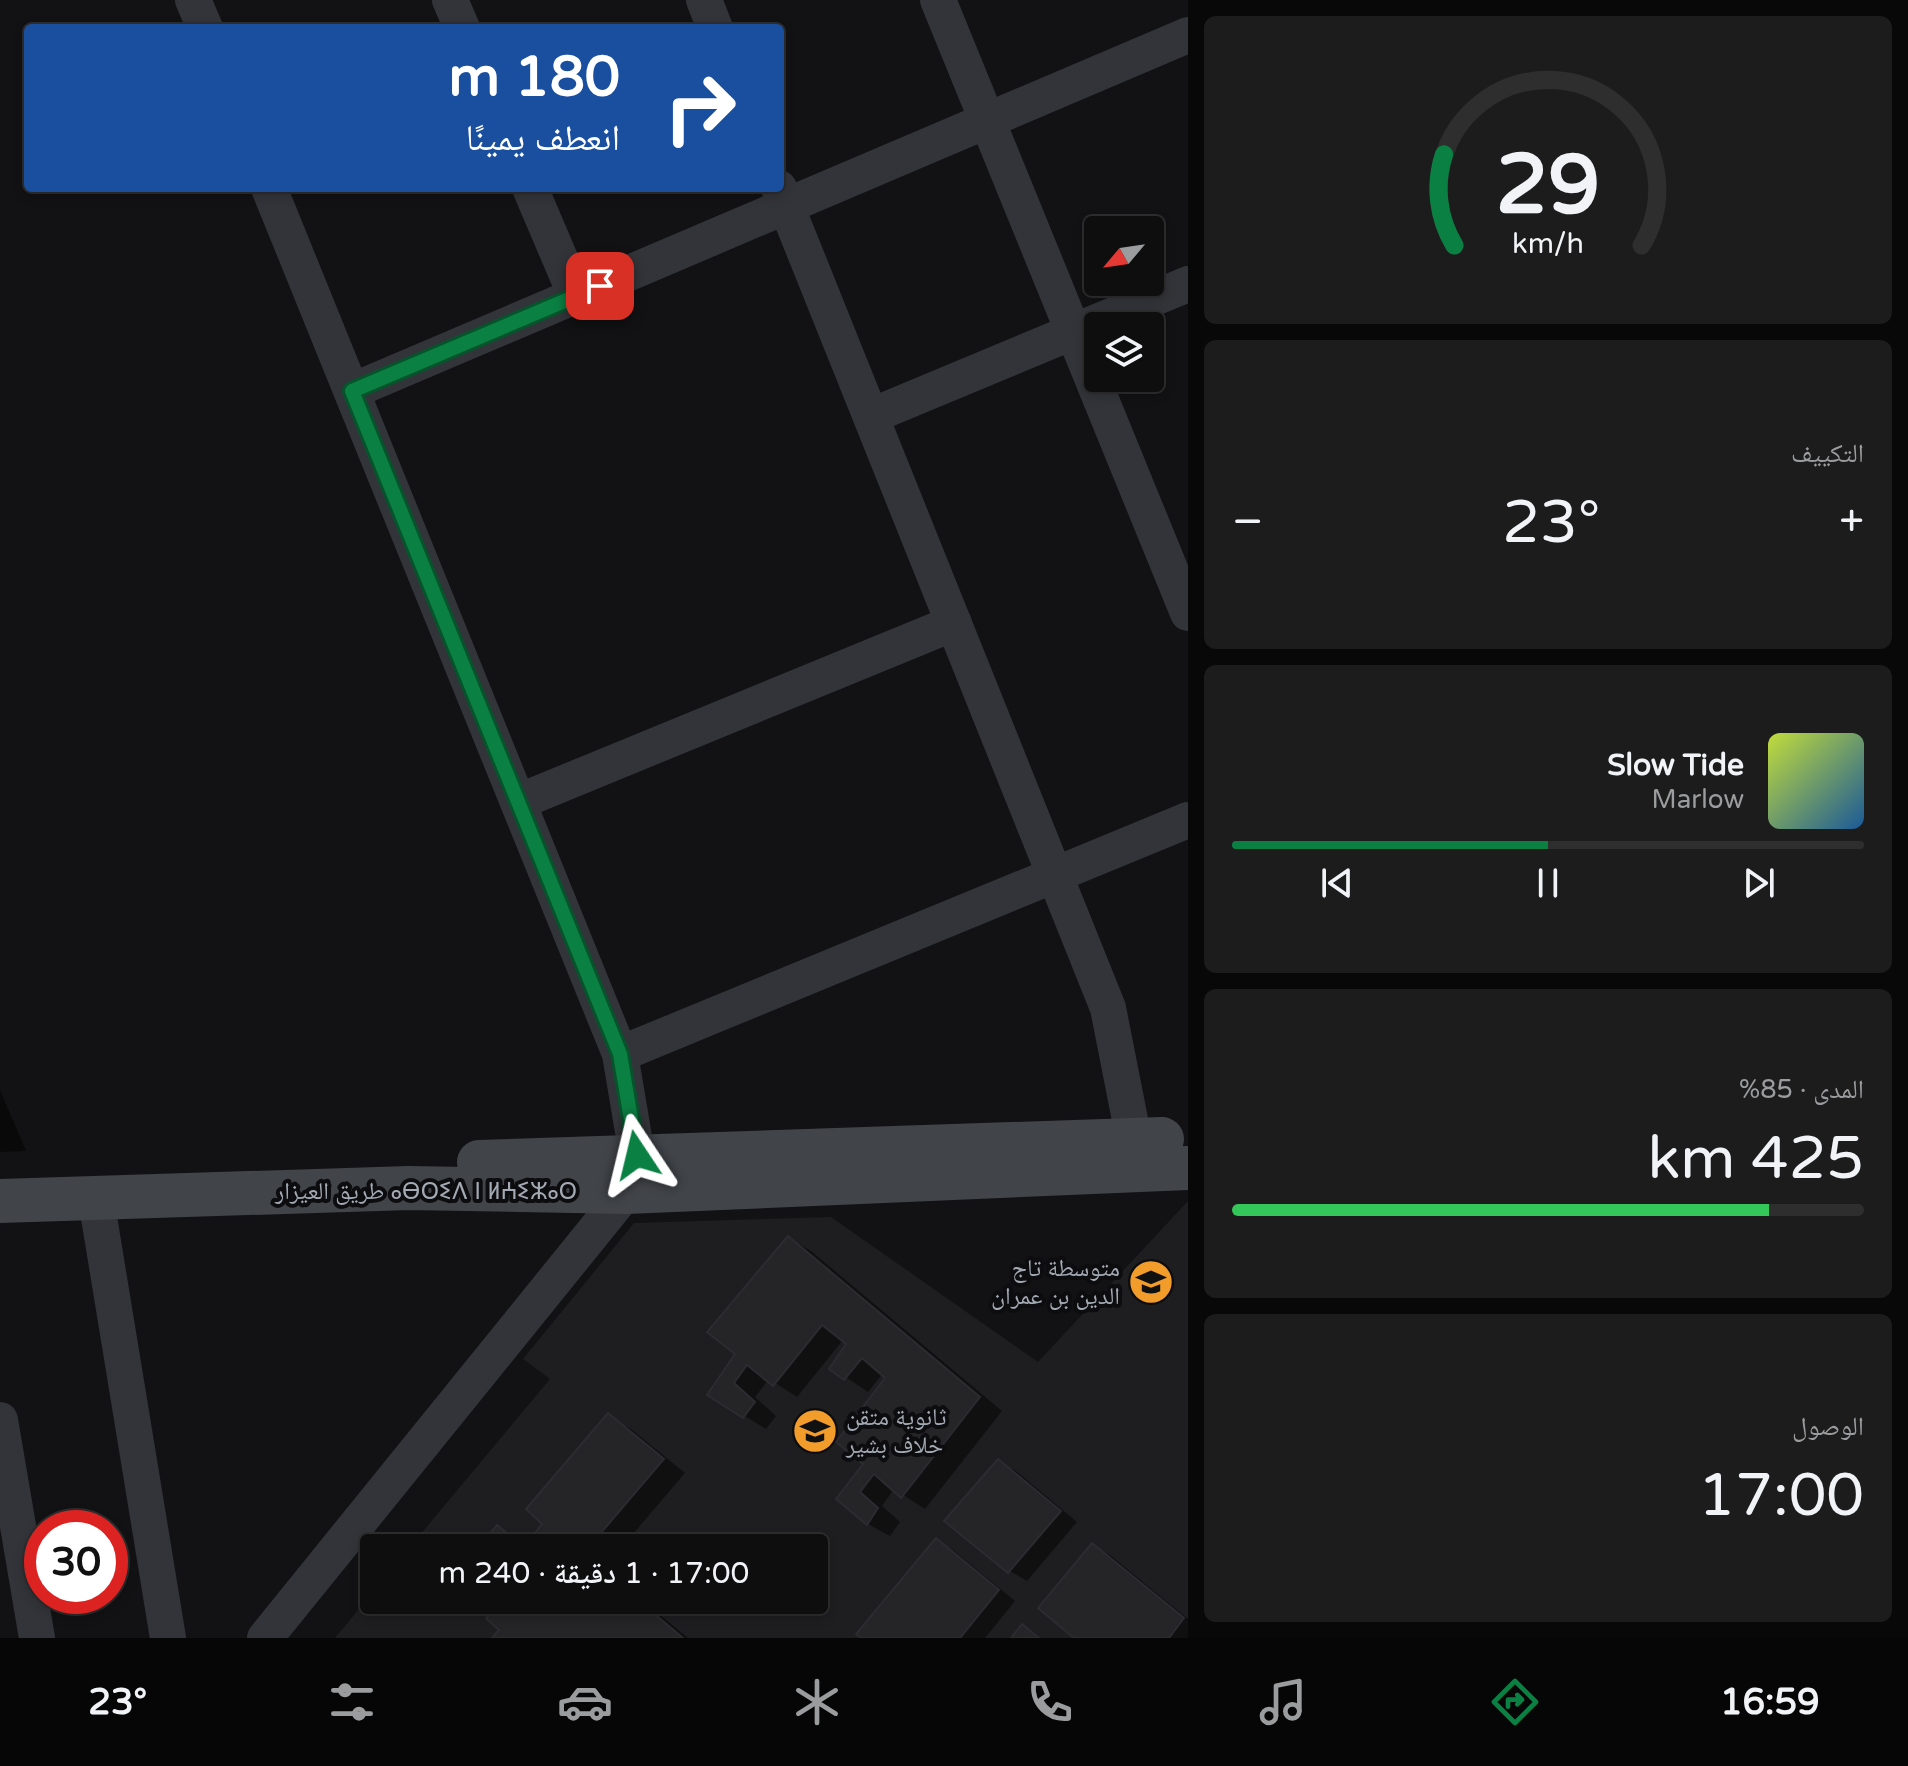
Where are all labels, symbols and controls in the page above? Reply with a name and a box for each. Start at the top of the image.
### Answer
text: 180 m [449,44,620,111]
icon: right [648,56,752,160]
text: انعطف يمينًا [465,117,620,160]
text: 29 [1496,136,1600,236]
north arrow [1084,216,1164,296]
map controls [1084,216,1164,392]
text: km/h [1512,227,1584,261]
pin [566,252,634,320]
icon: arrive [578,264,622,308]
button: layers [1084,312,1164,392]
text: التكييف [1791,438,1864,469]
text: 23° [1502,487,1600,559]
text: − [1232,496,1263,549]
text: + [1839,496,1864,549]
text: Slow Tide [1607,747,1744,784]
text: Marlow [1652,784,1744,815]
icon: previous [1315,861,1359,905]
icon: pause [1526,861,1570,905]
icon: next [1737,861,1781,905]
text: المدى · 85% [1739,1074,1864,1105]
position arrow [595,1113,679,1197]
text: 425 km [1648,1123,1864,1195]
street label: طريق العيزار ⴰⴱⵔⵉⴷ ⵏ ⵍⵄⵉⵣⴰⵔ [274,1177,577,1206]
place label: متوسطة تاج الدين بن عمران [991,1254,1120,1311]
school or university icon: متوسطة تاج الدين بن عمران [1127,1258,1175,1306]
place label: ثانوية متقن خلاف بشير [845,1403,947,1460]
school or university icon: ثانوية متقن خلاف بشير [791,1407,839,1455]
text: الوصول [1792,1411,1864,1442]
text: 17:00 [1698,1460,1864,1532]
speed limit sign: 30 [24,1510,128,1614]
text: 17:00 · 1 دقيقة · 240 m [439,1555,749,1592]
icon: filters [324,1674,380,1730]
icon: car [557,1674,613,1730]
icon: climate [789,1674,845,1730]
icon: phone [1022,1674,1078,1730]
icon: music [1255,1674,1311,1730]
icon: directions [1487,1674,1543,1730]
text: 23° [88,1681,147,1724]
text: 16:59 [1720,1681,1820,1724]

